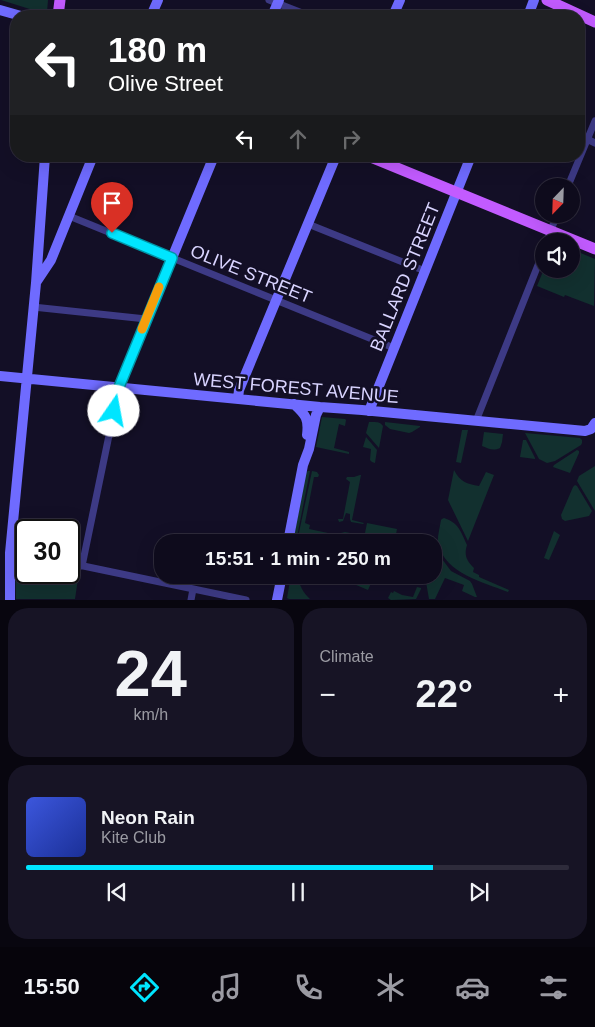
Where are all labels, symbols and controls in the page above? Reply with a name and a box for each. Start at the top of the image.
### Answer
icon: left [25,30,90,95]
text: 180 m [108,30,207,69]
text: Olive Street [108,71,223,96]
icon: left [231,125,259,153]
icon: ahead [284,125,312,153]
icon: right [337,125,365,153]
north arrow [535,178,580,222]
map controls [535,178,580,278]
pin [91,182,133,233]
icon: arrive [98,189,126,217]
street label: BALLARD STREET [366,200,444,354]
button: sound [535,233,580,278]
street label: OLIVE STREET [187,241,315,307]
street label: WEST FOREST AVENUE [192,369,400,407]
position arrow [87,384,139,436]
speed limit sign: 30 [15,519,80,584]
text: 15:51 · 1 min · 250 m [205,548,391,569]
text: 24 [115,637,187,710]
text: Climate [320,648,374,665]
text: 22° [416,673,473,715]
text: − [320,679,336,710]
text: + [553,679,569,710]
text: km/h [133,706,168,723]
text: Neon Rain [101,807,195,828]
text: Kite Club [101,829,166,846]
icon: previous [103,878,131,906]
icon: pause [284,878,312,906]
icon: next [465,878,493,906]
icon: directions [127,970,162,1005]
icon: music [209,970,244,1005]
icon: phone [291,970,326,1005]
icon: climate [373,970,408,1005]
icon: car [455,970,490,1005]
icon: filters [536,970,571,1005]
text: 15:50 [23,974,80,999]

